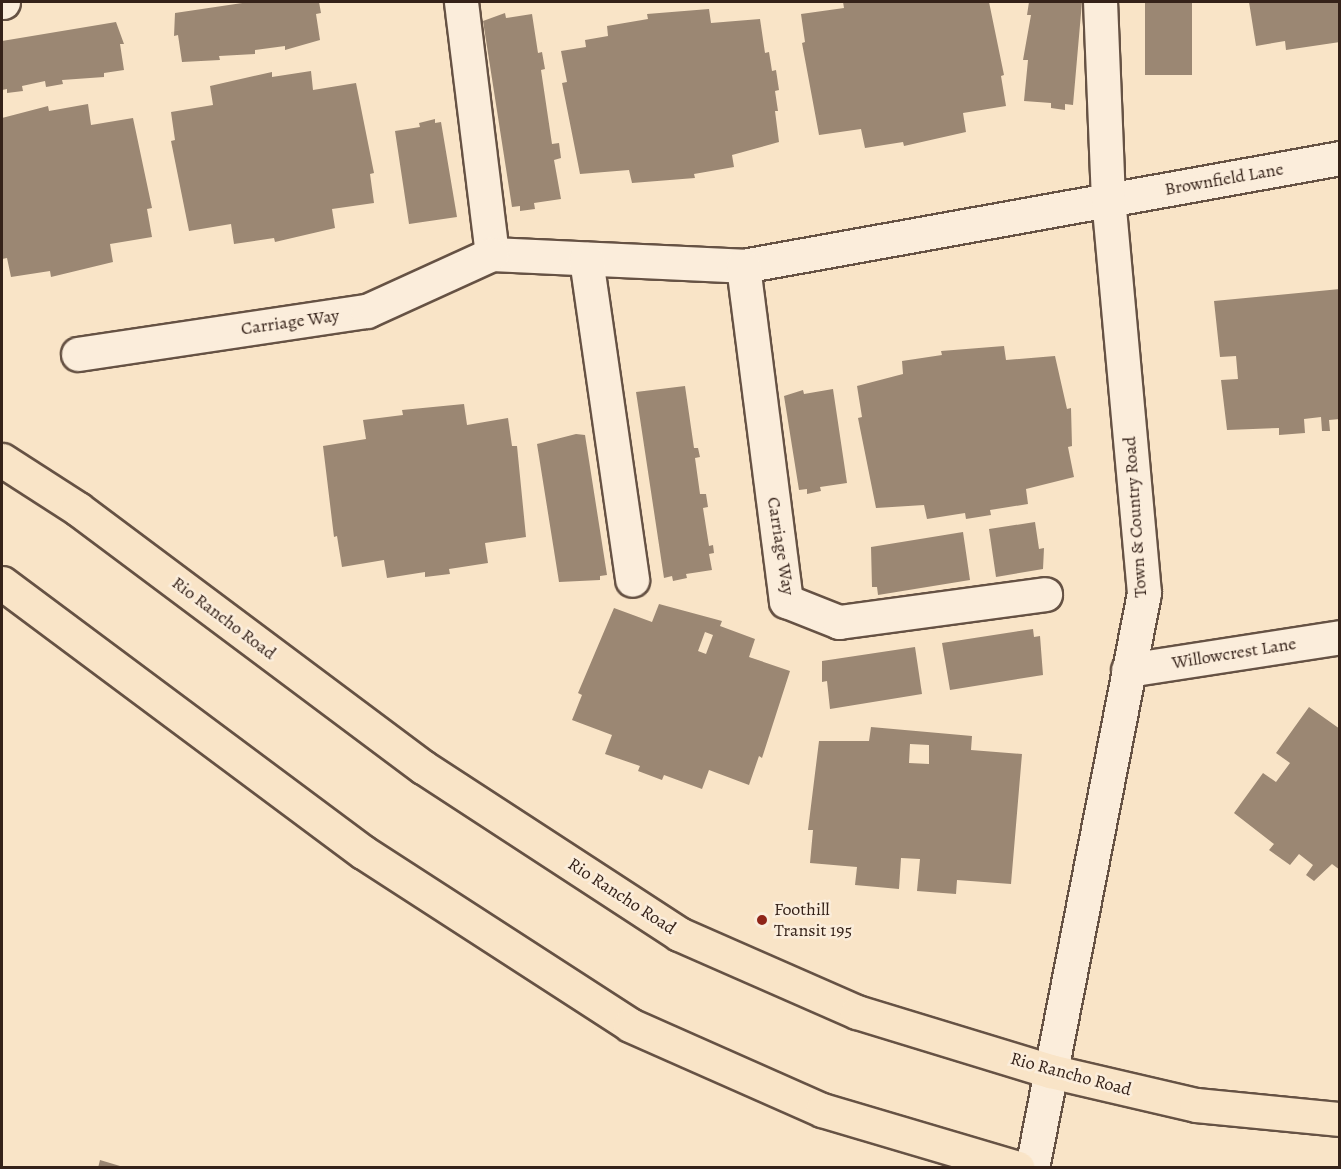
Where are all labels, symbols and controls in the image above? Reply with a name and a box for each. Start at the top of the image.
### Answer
street label: Brownfield Lane [1163,158,1285,200]
street label: Carriage Way [239,304,341,340]
street label: Town & Country Road [1119,436,1151,598]
street label: Carriage Way [763,495,799,597]
street label: Rio Rancho Road [168,572,280,664]
street label: Willowcrest Lane [1170,633,1298,673]
street label: Rio Rancho Road [564,853,680,939]
place label: Foothill Transit 195 [774,899,852,942]
marker: Foothill Transit 195 [755,913,769,927]
street label: Rio Rancho Road [1008,1047,1134,1101]

